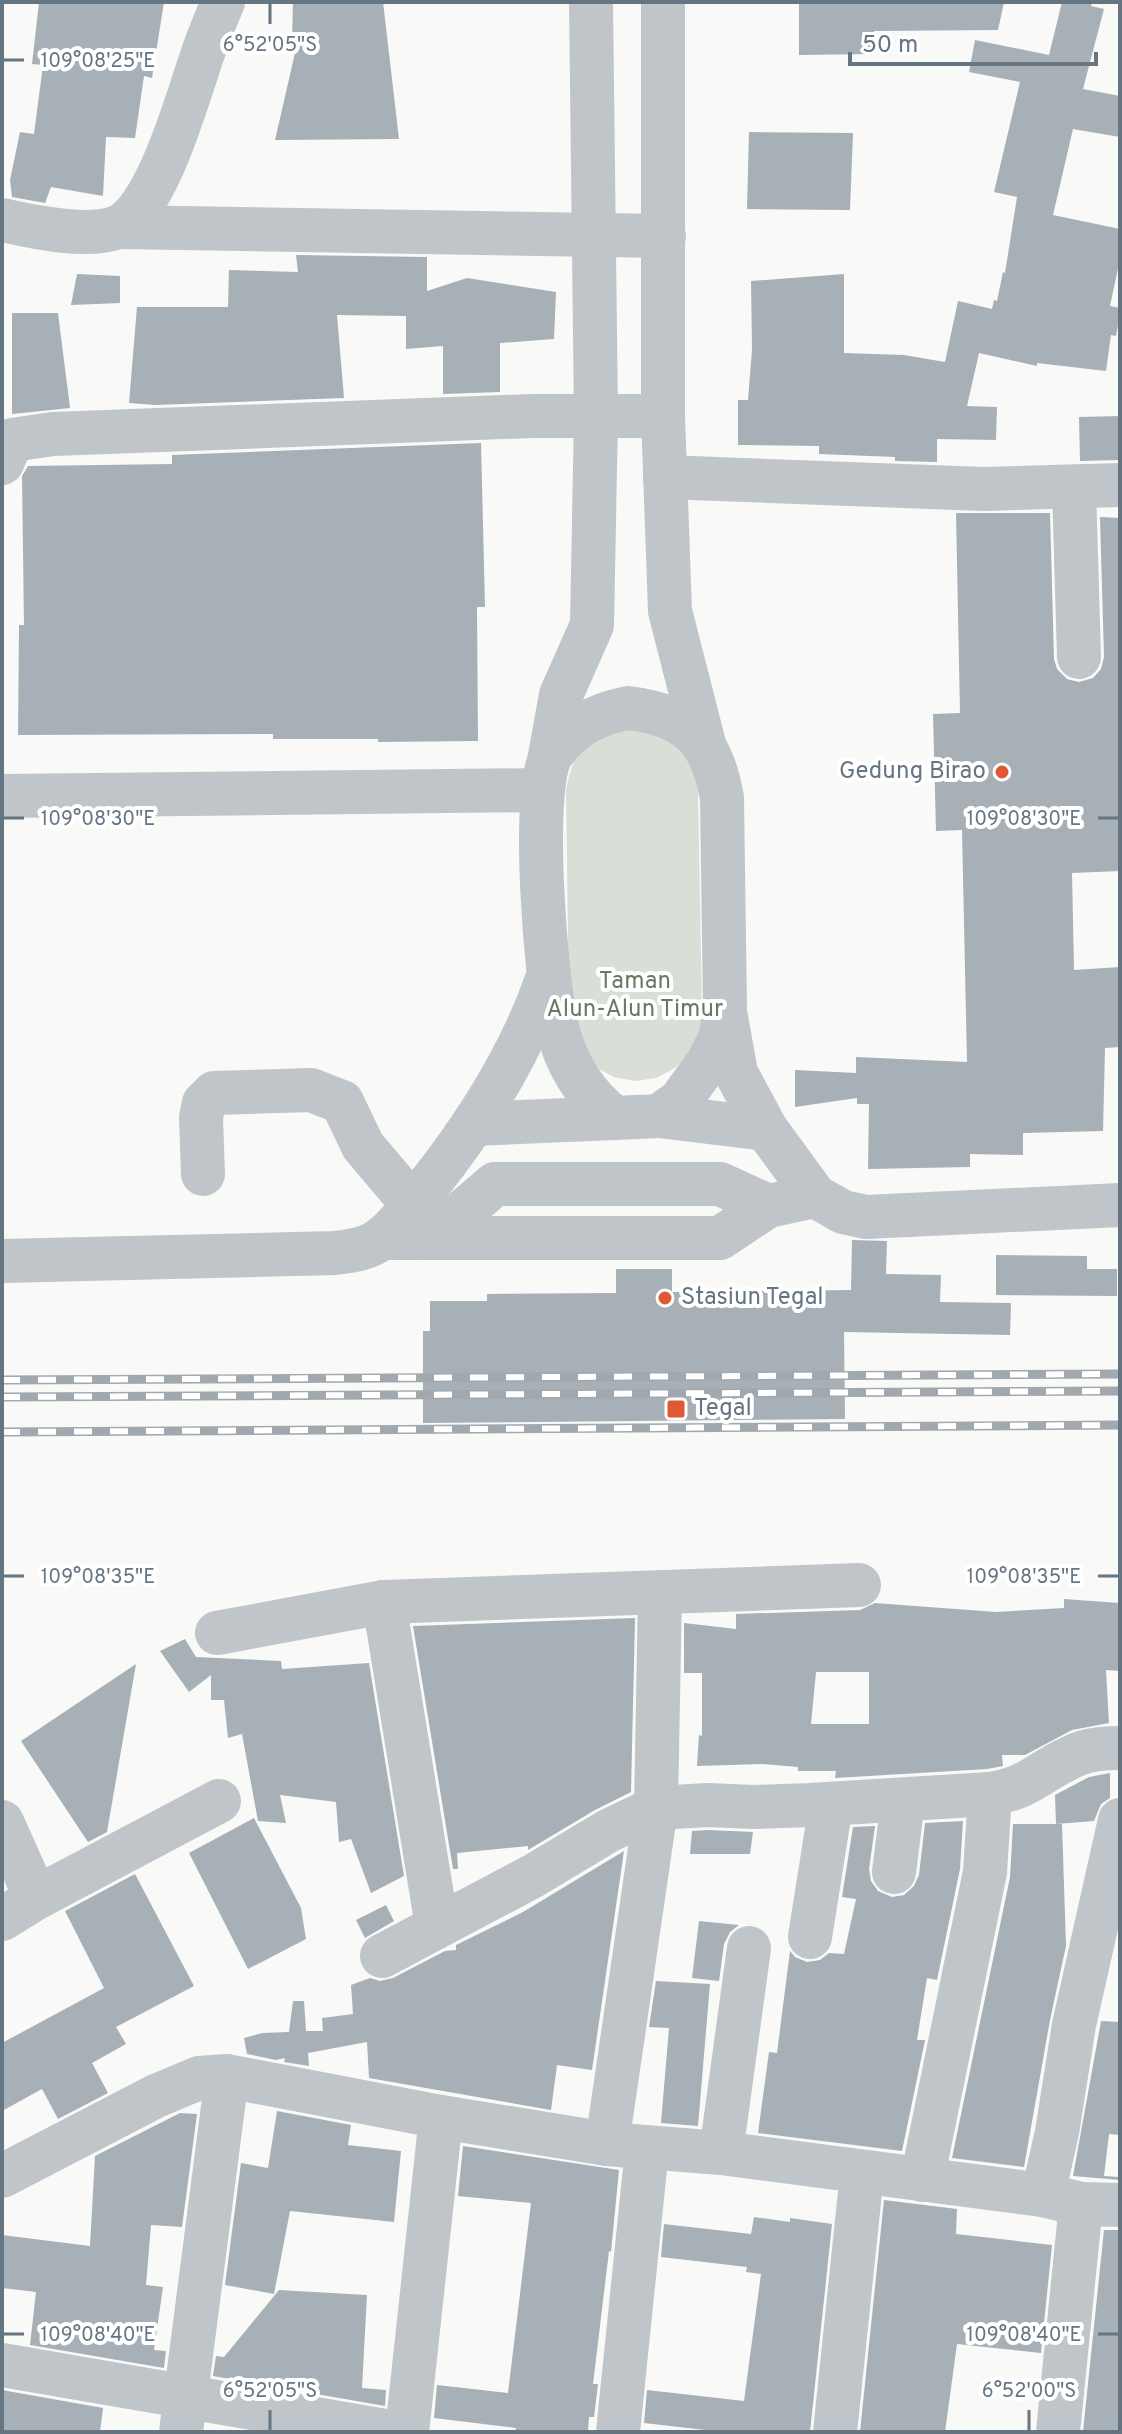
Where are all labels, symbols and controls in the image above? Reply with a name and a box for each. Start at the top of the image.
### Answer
scale bar [850,16,1096,66]
text: 50 m [862,31,918,61]
text: 6°52'05"S [223,33,317,59]
text: 109°08'25"E [41,49,155,75]
place label: Gedung Birao [839,757,986,787]
marker: Gedung Birao [993,763,1011,781]
text: 109°08'30"E [41,807,155,833]
text: 109°08'30"E [967,807,1081,833]
park label: Taman Alun-Alun Timur [547,967,723,1025]
place label: Stasiun Tegal [681,1283,824,1313]
marker: Stasiun Tegal [656,1289,674,1307]
place label: Tegal [694,1394,752,1424]
marker: Tegal [665,1398,687,1420]
text: 109°08'35"E [41,1565,155,1591]
text: 109°08'35"E [967,1565,1081,1591]
text: 109°08'40"E [40,2323,156,2349]
text: 109°08'40"E [966,2323,1082,2349]
text: 6°52'05"S [223,2379,317,2405]
text: 6°52'00"S [982,2379,1076,2405]

